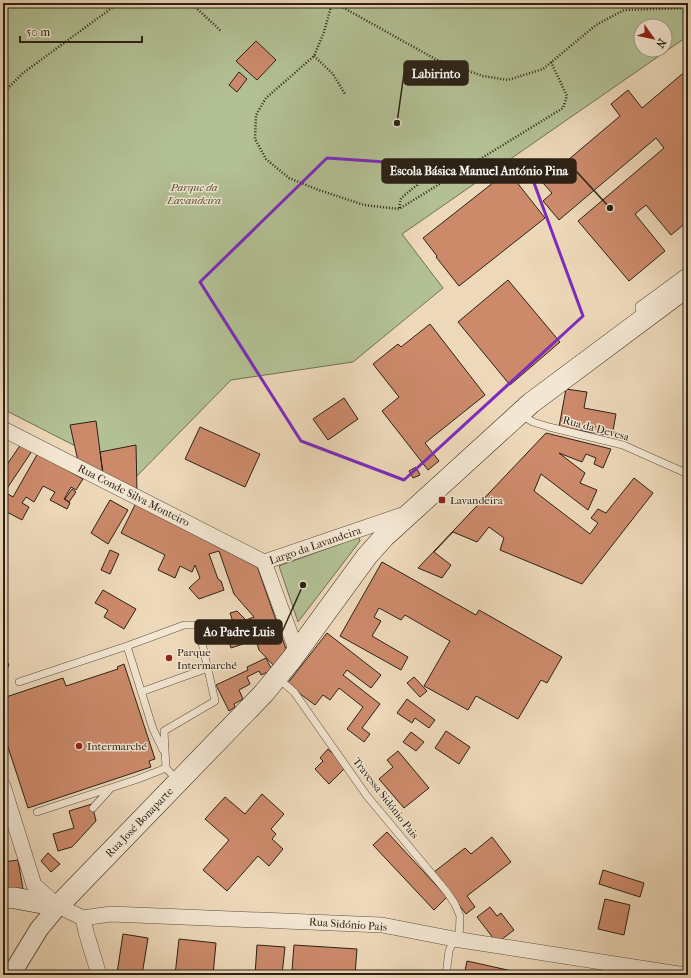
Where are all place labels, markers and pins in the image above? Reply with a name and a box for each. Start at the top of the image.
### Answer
callout: Labirinto [404,61,468,85]
callout: Escola Básica Manuel António Pina [382,159,576,183]
place label: Lavandeira [450,494,504,507]
marker: Lavandeira [437,495,447,505]
callout: Ao Padre Luis [195,620,282,644]
place label: Parque Intermarché [177,646,237,672]
marker: Parque Intermarché [164,653,174,663]
place label: Intermarché [87,740,147,753]
marker: Intermarché [74,741,84,751]

